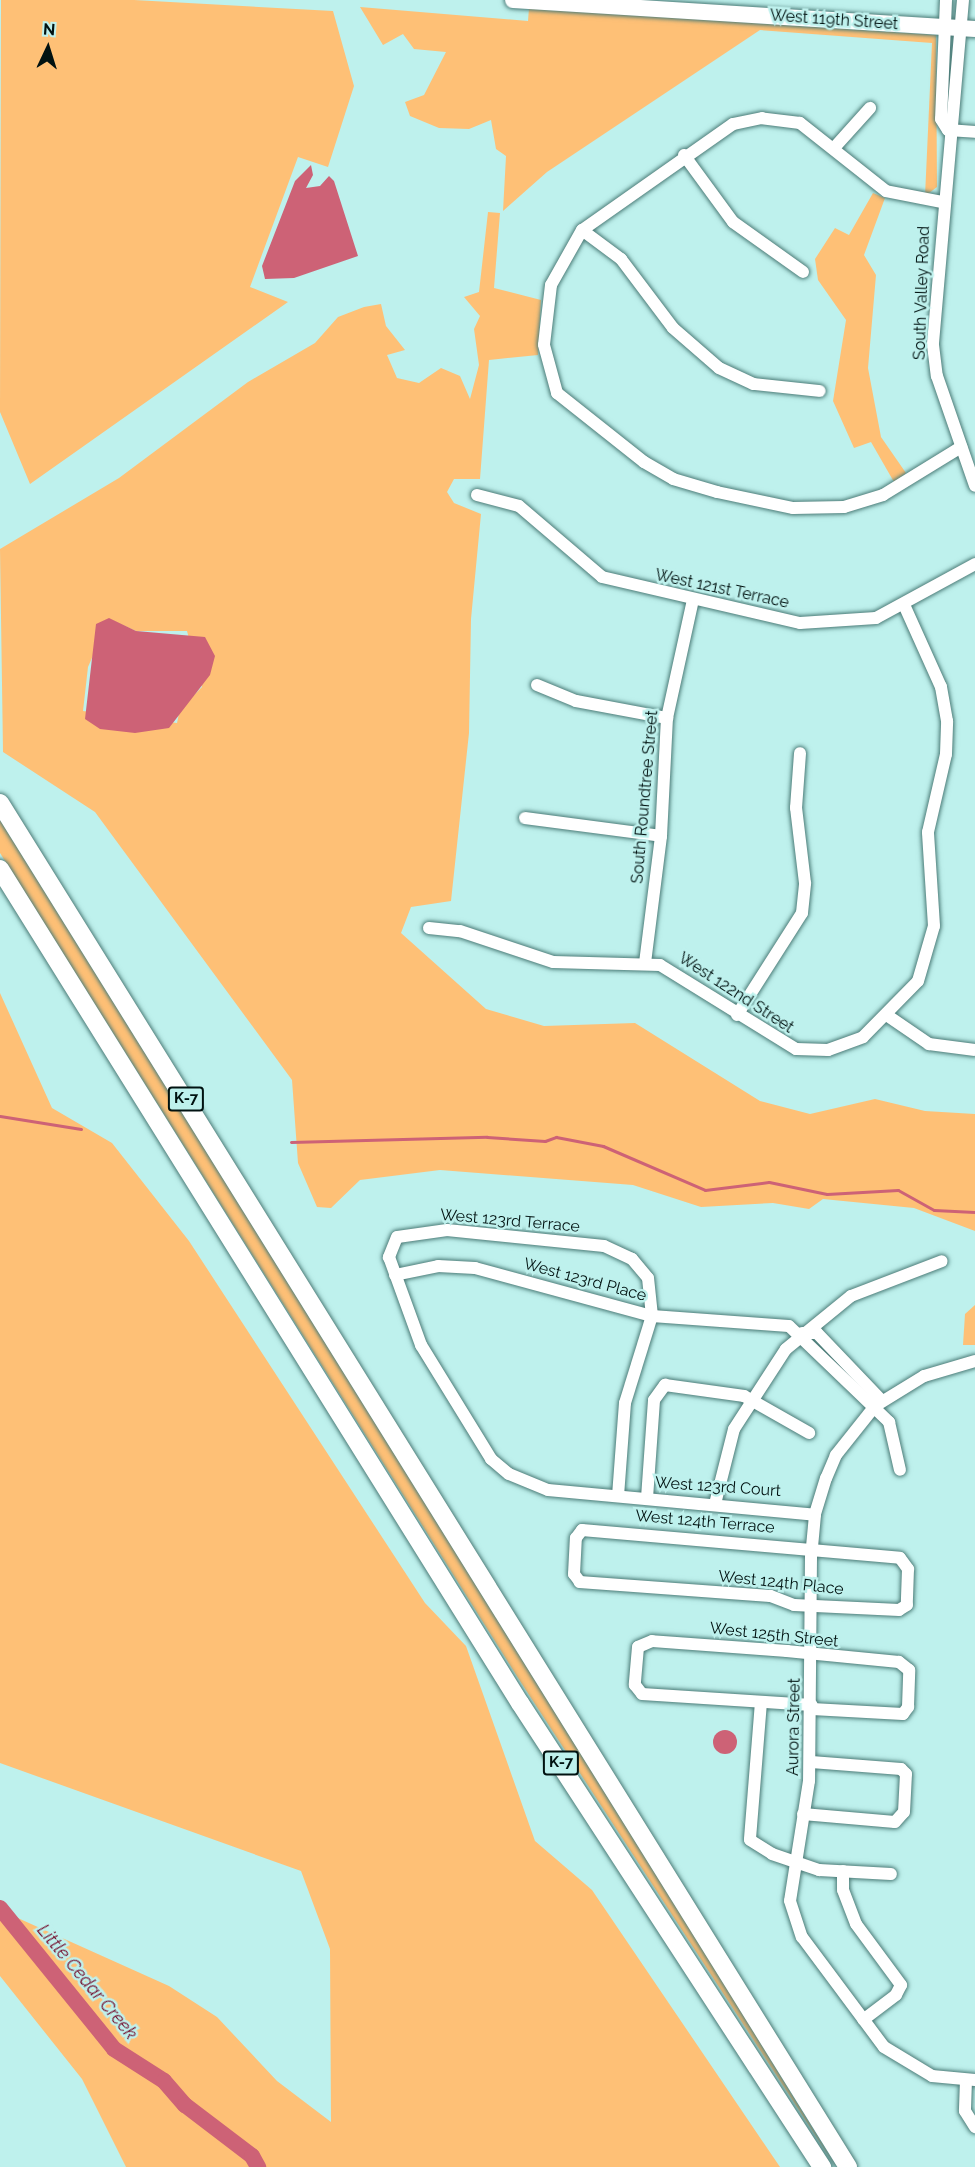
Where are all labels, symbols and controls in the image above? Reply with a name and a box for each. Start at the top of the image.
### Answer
street label: West 119th Street [769,6,899,34]
north arrow [18,18,78,78]
text: N [43,20,56,39]
street label: South Valley Road [910,225,934,361]
street label: West 121st Terrace [653,565,791,613]
street label: South Roundtree Street [628,710,662,884]
street label: West 122nd Street [675,949,797,1037]
road number: K-7 [166,1087,206,1111]
street label: West 123rd Terrace [439,1205,581,1237]
street label: West 123rd Place [521,1254,649,1306]
street label: West 123rd Court [654,1473,782,1501]
street label: West 124th Terrace [634,1506,776,1538]
street label: West 124th Place [717,1567,845,1599]
street label: West 125th Street [709,1619,839,1651]
street label: Aurora Street [784,1678,804,1776]
road number: K-7 [542,1751,580,1775]
water label: Little Cedar Creek [32,1920,142,2044]

